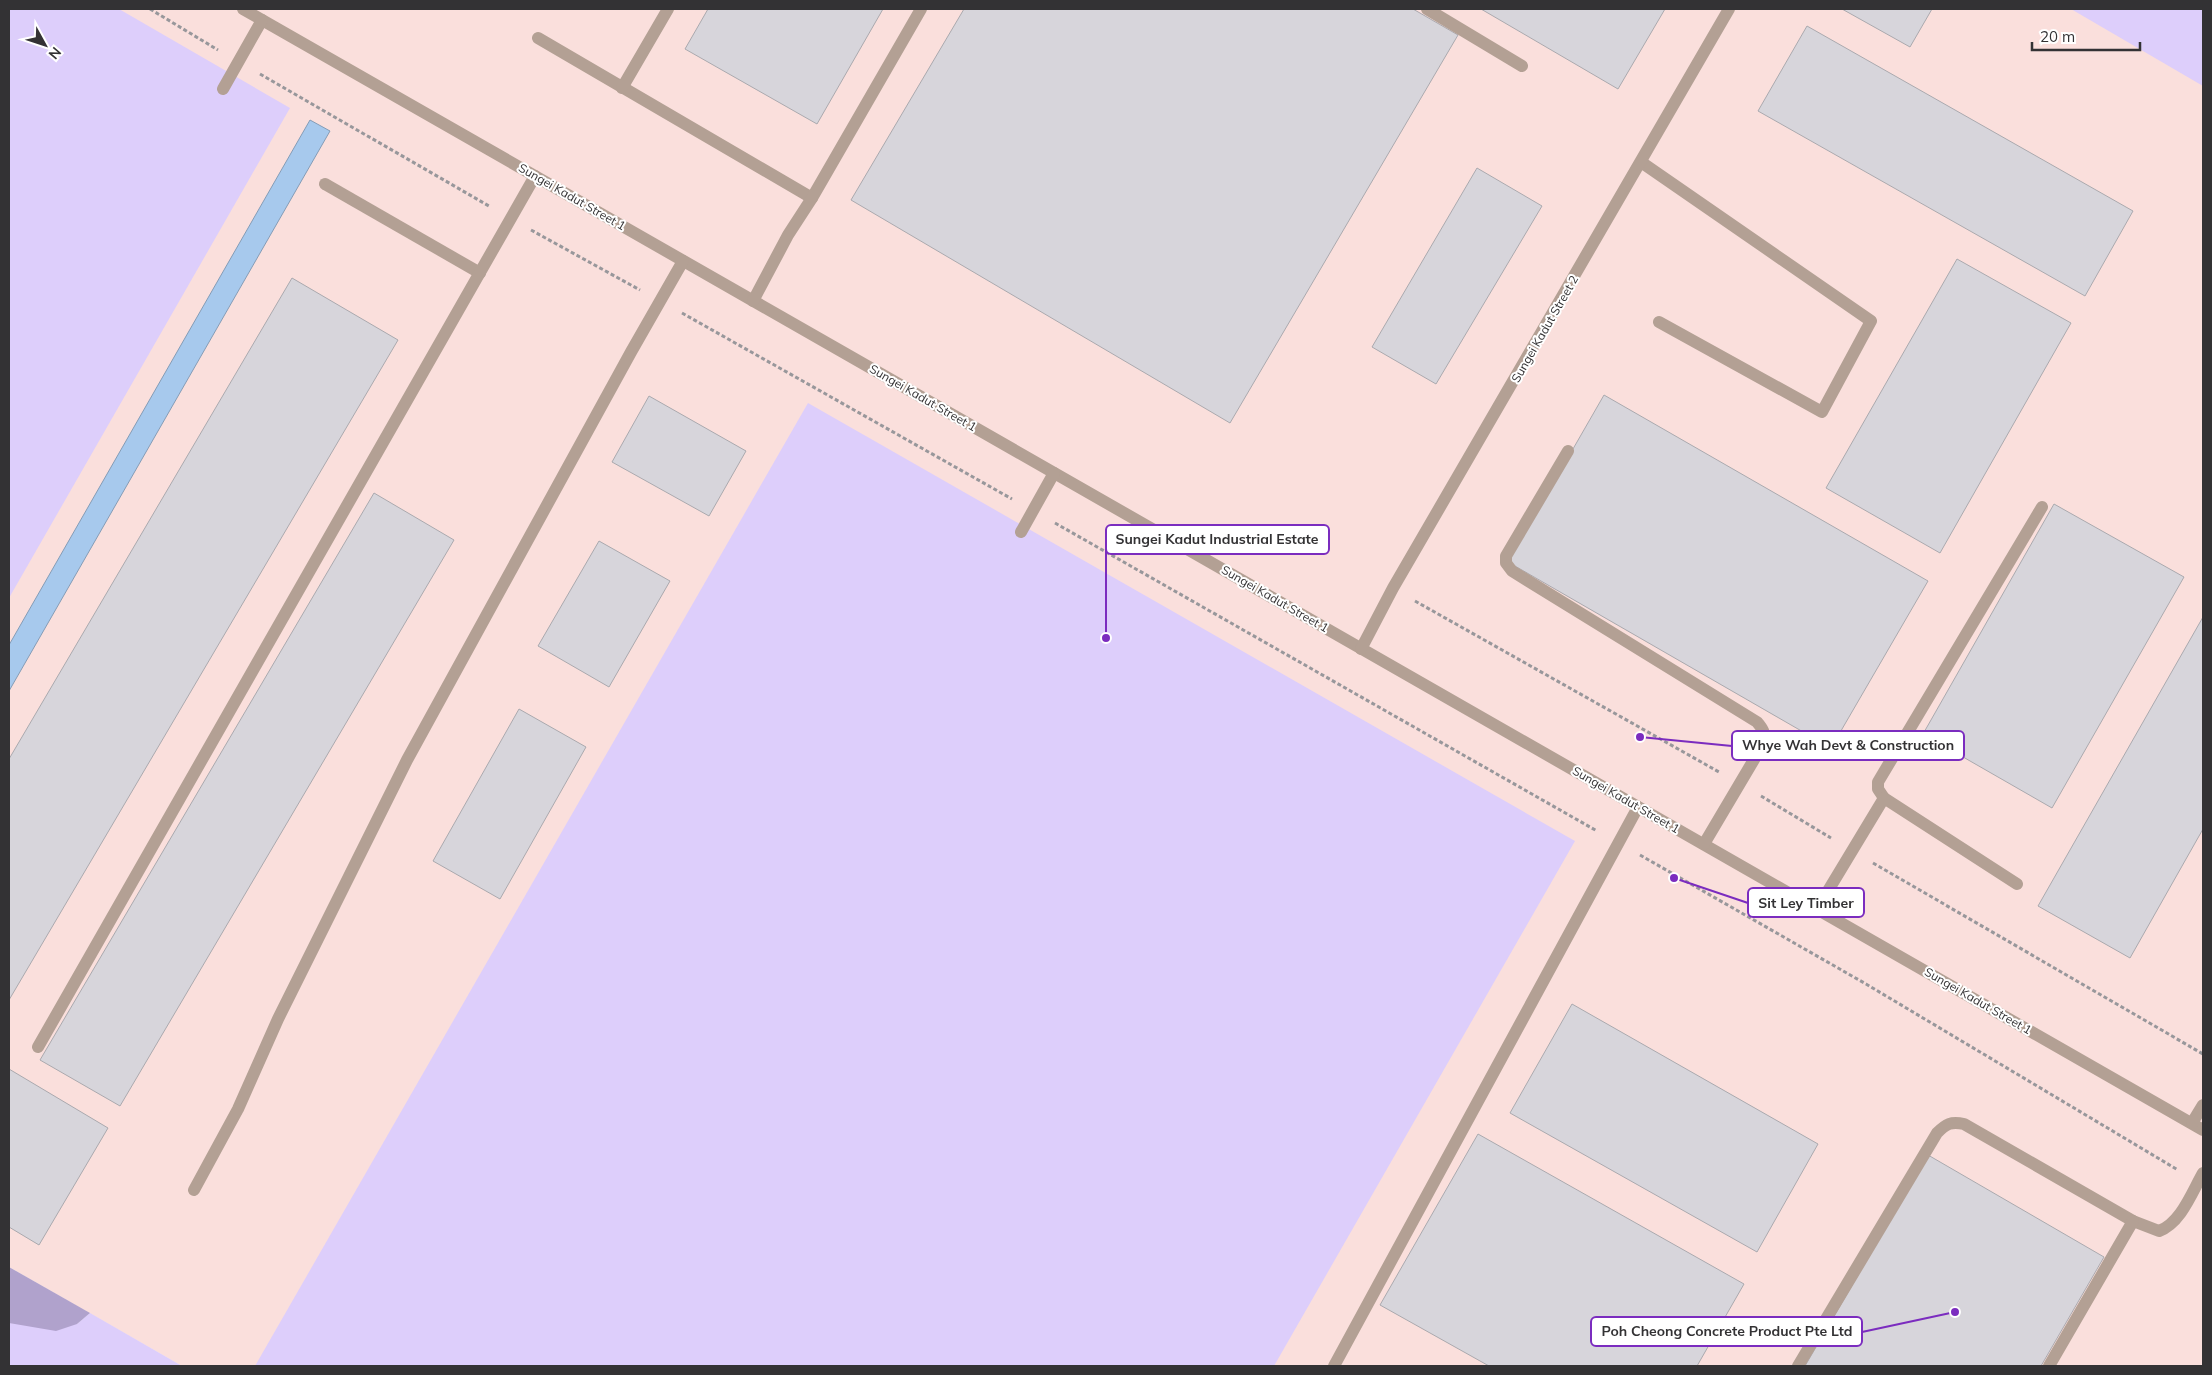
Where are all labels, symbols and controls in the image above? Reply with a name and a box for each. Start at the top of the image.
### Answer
north arrow [20,20,70,70]
scale bar [2032,20,2140,52]
text: 20 m [2040,27,2075,46]
text: N [45,44,65,63]
street label: Sungei Kadut Street 1 [516,160,628,233]
street label: Sungei Kadut Street 2 [1508,273,1581,385]
street label: Sungei Kadut Street 1 [867,361,979,434]
callout: Sungei Kadut Industrial Estate [1106,525,1329,554]
text: Sungei Kadut Industrial Estate [1116,530,1319,548]
street label: Sungei Kadut Street 1 [1219,562,1331,635]
callout: Whye Wah Devt & Construction [1732,731,1964,760]
text: Whye Wah Devt & Construction [1742,736,1954,754]
street label: Sungei Kadut Street 1 [1570,763,1682,836]
callout: Sit Ley Timber [1748,888,1864,917]
text: Sit Ley Timber [1758,894,1854,912]
street label: Sungei Kadut Street 1 [1922,964,2034,1037]
callout: Poh Cheong Concrete Product Pte Ltd [1591,1317,1862,1346]
text: Poh Cheong Concrete Product Pte Ltd [1602,1322,1852,1340]

